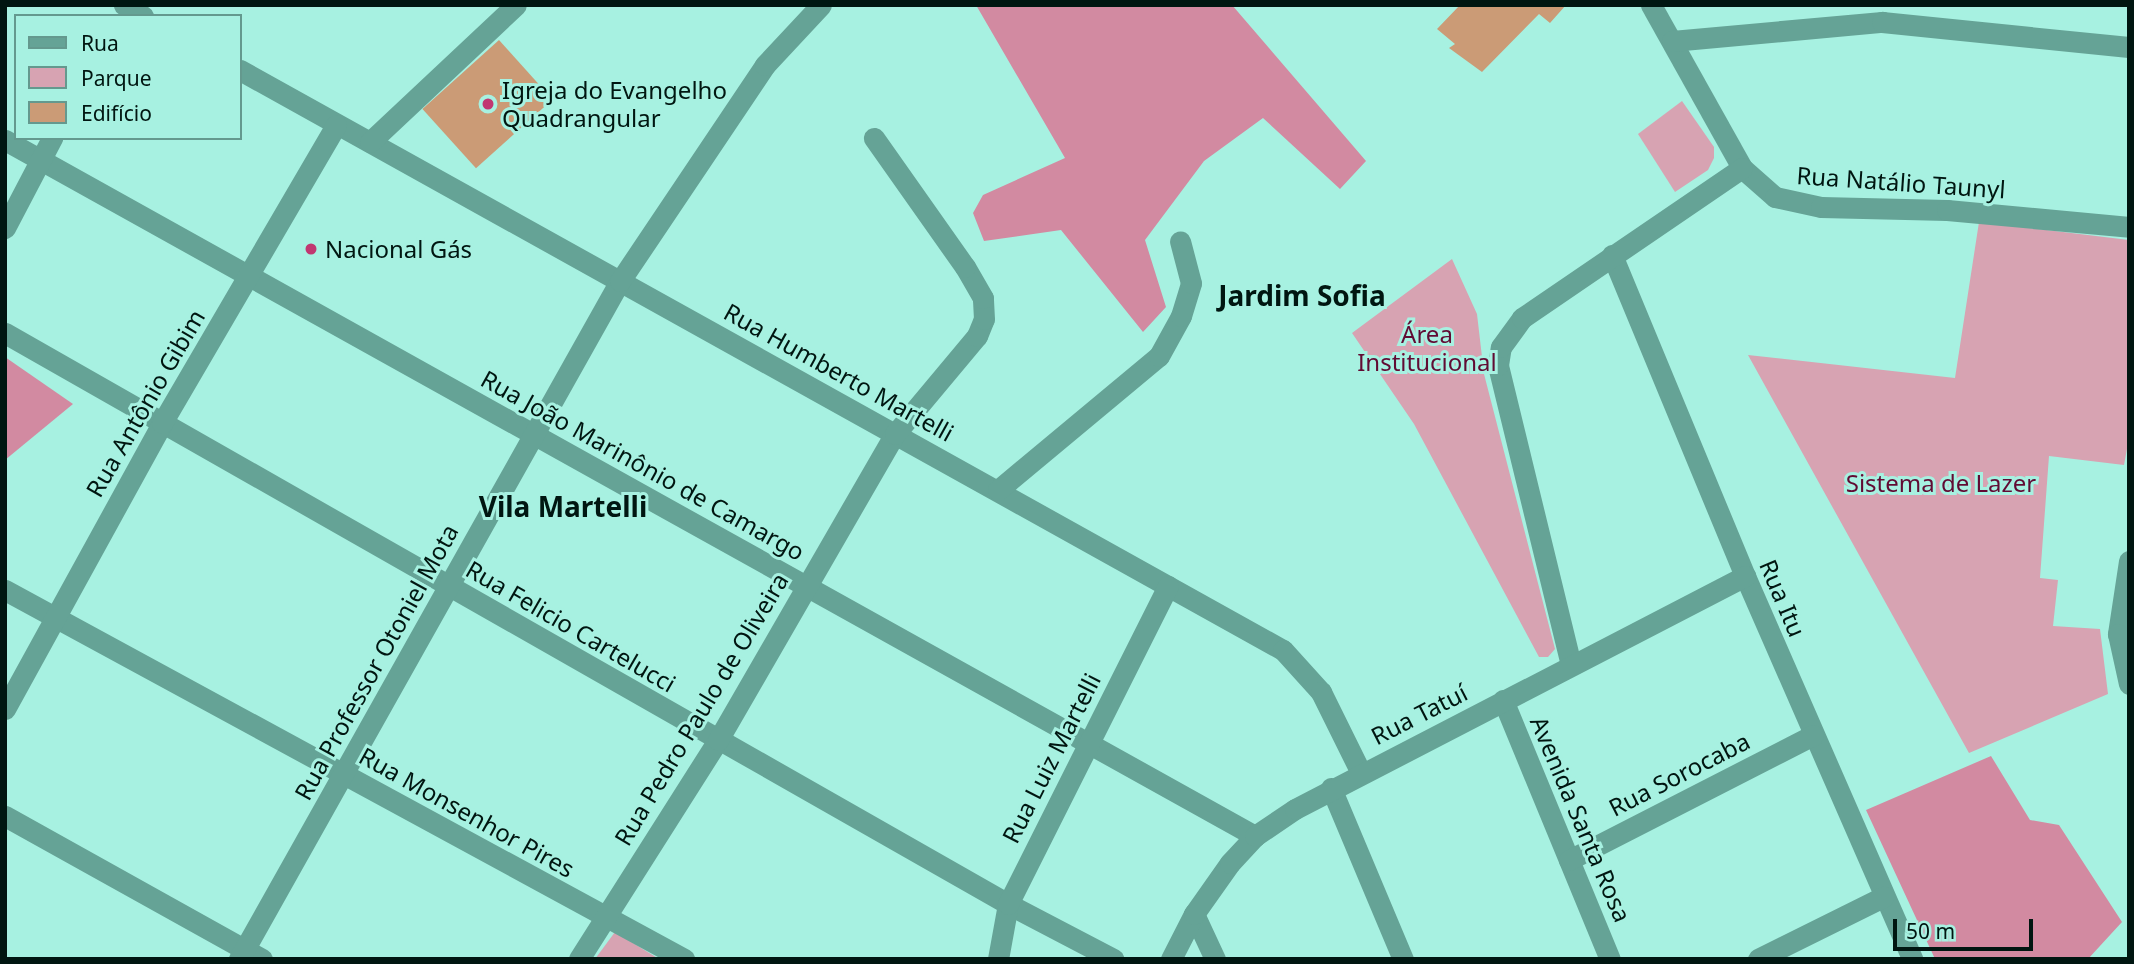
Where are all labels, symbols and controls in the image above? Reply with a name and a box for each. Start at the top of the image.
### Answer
legend [14,14,242,140]
text: Rua [81,29,119,57]
text: Parque [81,64,151,92]
place label: Igreja do Evangelho Quadrangular [502,76,727,132]
marker: Igreja do Evangelho Quadrangular [480,96,496,112]
text: Edifício [81,99,152,127]
street label: Rua Natálio Taunyl [1796,160,2006,204]
place label: Nacional Gás [325,235,472,263]
marker: Nacional Gás [303,241,319,257]
district label: Jardim Sofia [1218,278,1386,312]
street label: Rua Humberto Martelli [719,297,959,447]
street label: Rua Antônio Gibim [80,304,210,502]
park label: Área Institucional [1357,320,1497,376]
street label: Rua João Marinônio de Camargo [476,364,810,566]
park label: Sistema de Lazer [1846,469,2036,497]
district label: Vila Martelli [479,489,647,523]
street label: Rua Professor Otoniel Mota [288,519,464,805]
street label: Rua Felicio Cartelucci [461,554,681,698]
street label: Rua Itu [1754,555,1812,641]
street label: Rua Pedro Paulo de Oliveira [608,568,794,850]
street label: Rua Luiz Martelli [996,668,1106,848]
street label: Rua Tatuí [1366,678,1472,750]
street label: Avenida Santa Rosa [1525,712,1637,926]
street label: Rua Sorocaba [1604,726,1754,822]
street label: Rua Monsenhor Pires [355,741,579,883]
scale bar [1896,904,2036,948]
text: 50 m [1906,917,1955,945]

